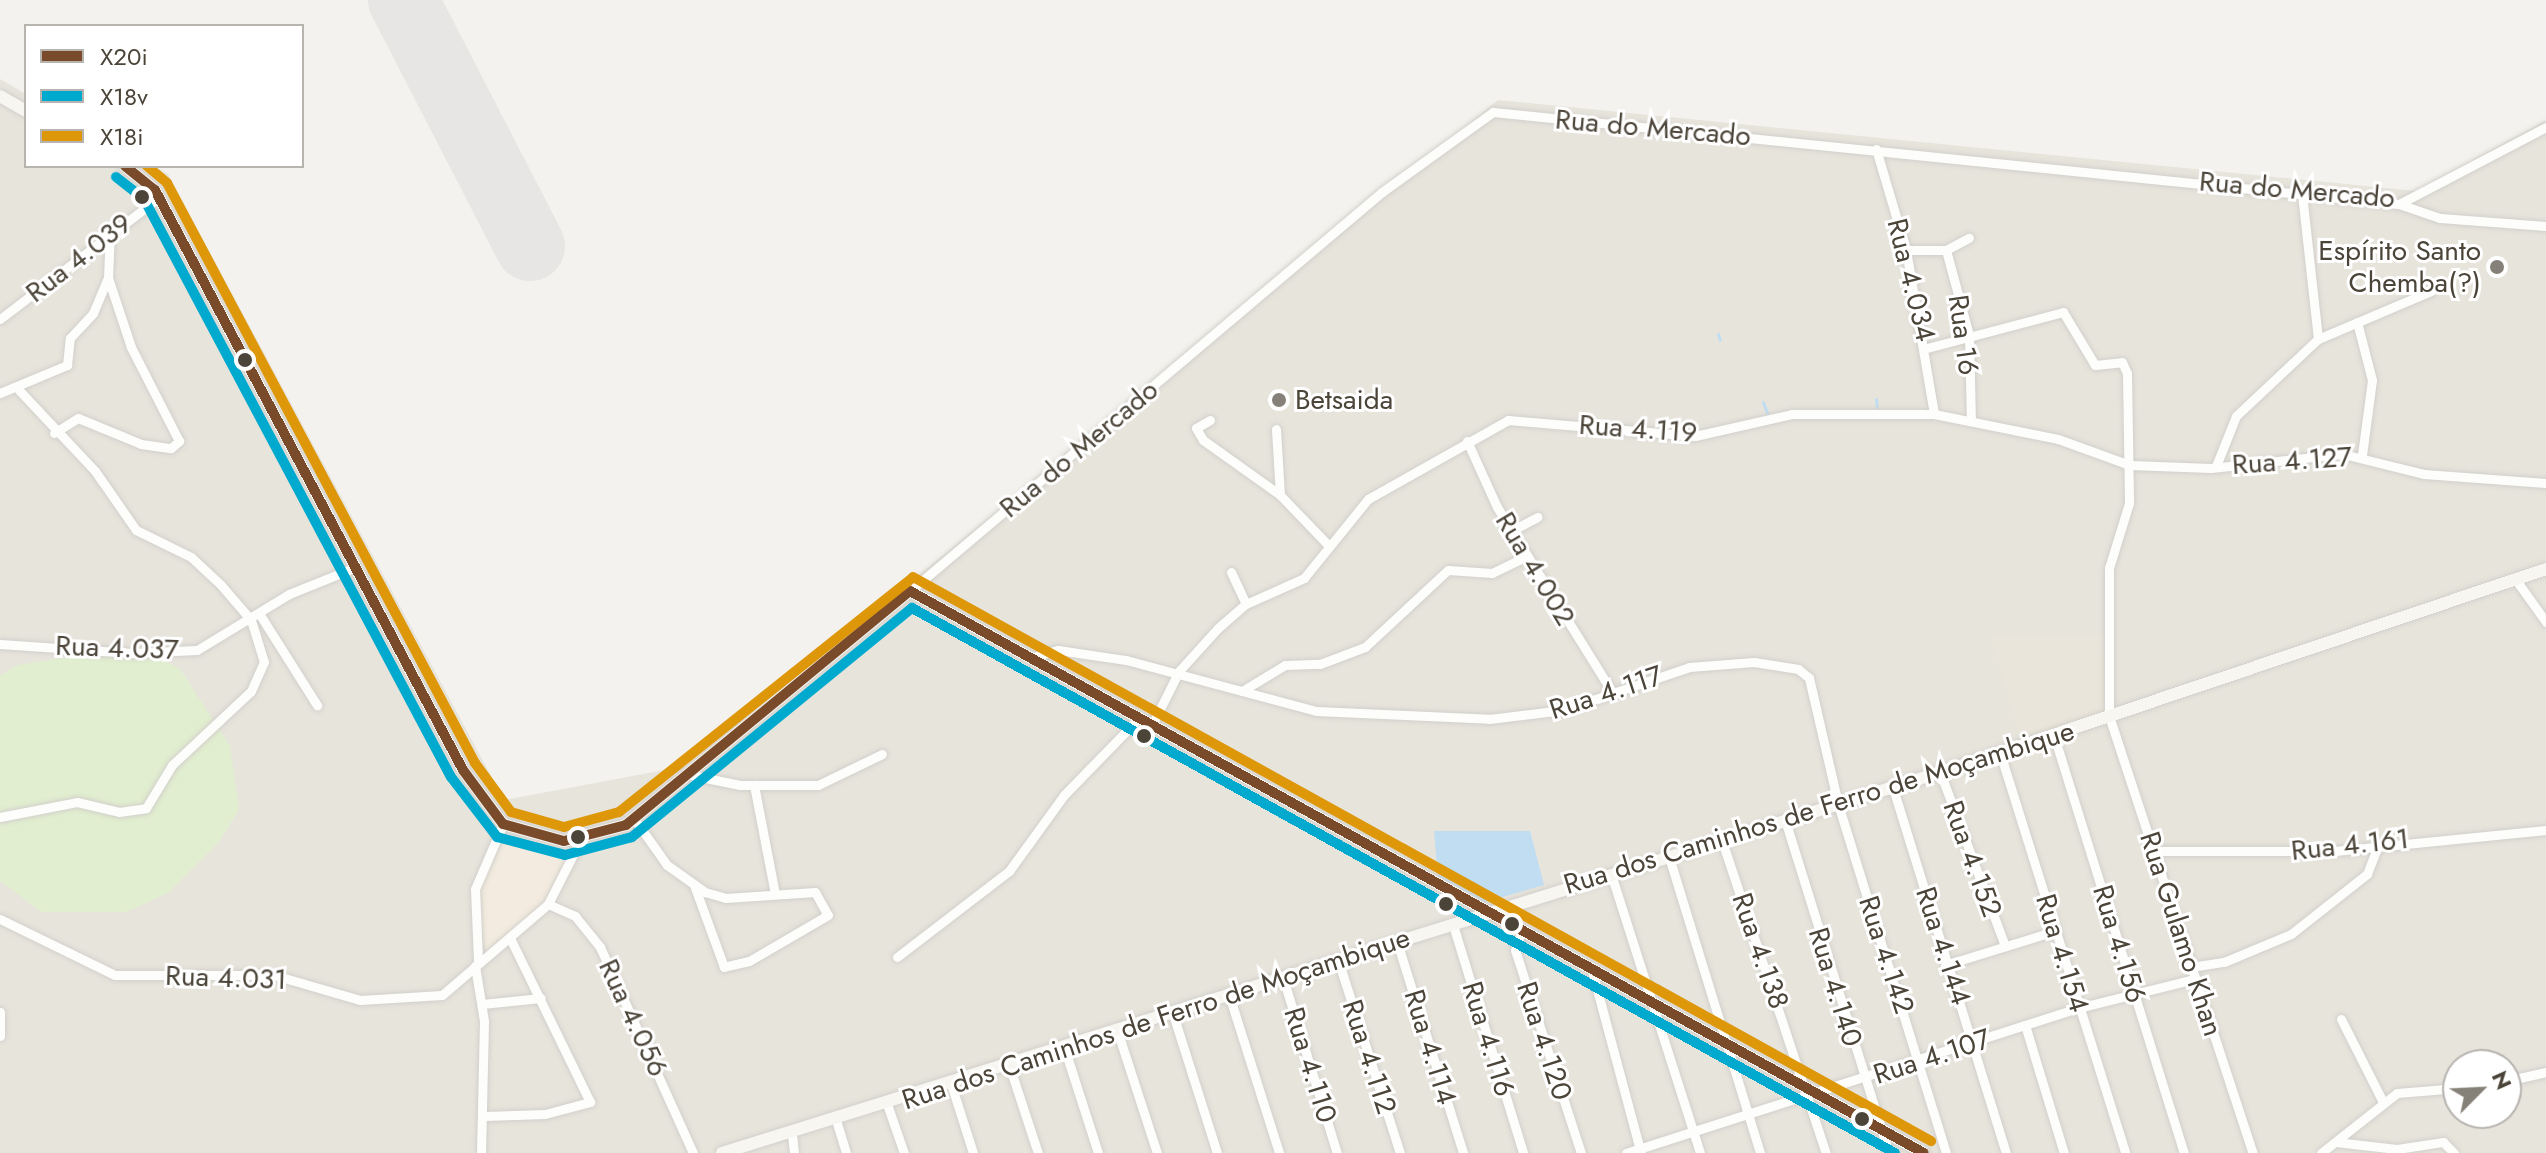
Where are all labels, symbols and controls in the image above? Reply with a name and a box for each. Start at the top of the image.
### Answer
legend [24,24,304,168]
text: X20i [100,39,148,74]
text: X18v [100,79,148,114]
street label: Rua do Mercado [1554,103,1752,153]
text: X18i [100,119,143,154]
street label: Rua do Mercado [2198,165,2396,215]
unlabelled marker [134,189,150,205]
street label: Rua 4.039 [19,206,139,310]
street label: Rua 4.034 [1880,215,1942,345]
place label: Espírito Santo Chemba(?) [2318,234,2481,300]
marker: Espírito Santo Chemba(?) [2488,258,2506,276]
street label: Rua 16 [1941,293,1985,377]
unlabelled marker [237,352,253,368]
street label: Rua do Mercado [993,373,1165,525]
place label: Betsaida [1295,383,1393,417]
marker: Betsaida [1270,391,1288,409]
street label: Rua 4.119 [1578,408,1698,450]
street label: Rua 4.127 [2231,440,2353,482]
street label: Rua 4.002 [1488,506,1582,632]
street label: Rua 4.037 [55,629,179,667]
street label: Rua 4.117 [1545,659,1667,727]
street label: Rua dos Caminhos de Ferro de Moçambique [1560,714,2078,902]
unlabelled marker [1136,728,1152,744]
street label: Rua 4.152 [1935,796,2009,922]
street label: Rua 4.161 [2289,822,2411,868]
street label: Rua Gulamo Khan [2132,828,2230,1040]
unlabelled marker [570,829,586,845]
street label: Rua 4.156 [2085,881,2153,1007]
street label: Rua 4.144 [1908,883,1978,1009]
street label: Rua 4.138 [1725,889,1795,1013]
street label: Rua 4.154 [2028,890,2096,1016]
street label: Rua 4.142 [1851,892,1921,1018]
unlabelled marker [1438,896,1454,912]
unlabelled marker [1504,916,1520,932]
street label: Rua dos Caminhos de Ferro de Moçambique [898,921,1414,1117]
street label: Rua 4.140 [1801,923,1869,1051]
street label: Rua 4.056 [591,954,675,1082]
street label: Rua 4.031 [165,959,287,997]
street label: Rua 4.116 [1455,978,1521,1100]
street label: Rua 4.120 [1509,978,1579,1104]
street label: Rua 4.114 [1397,985,1463,1109]
street label: Rua 4.112 [1335,996,1403,1118]
street label: Rua 4.110 [1277,1003,1343,1127]
street label: Rua 4.107 [1869,1022,1995,1092]
north arrow [2442,1049,2522,1129]
text: N [2484,1066,2520,1095]
unlabelled marker [1854,1111,1870,1127]

